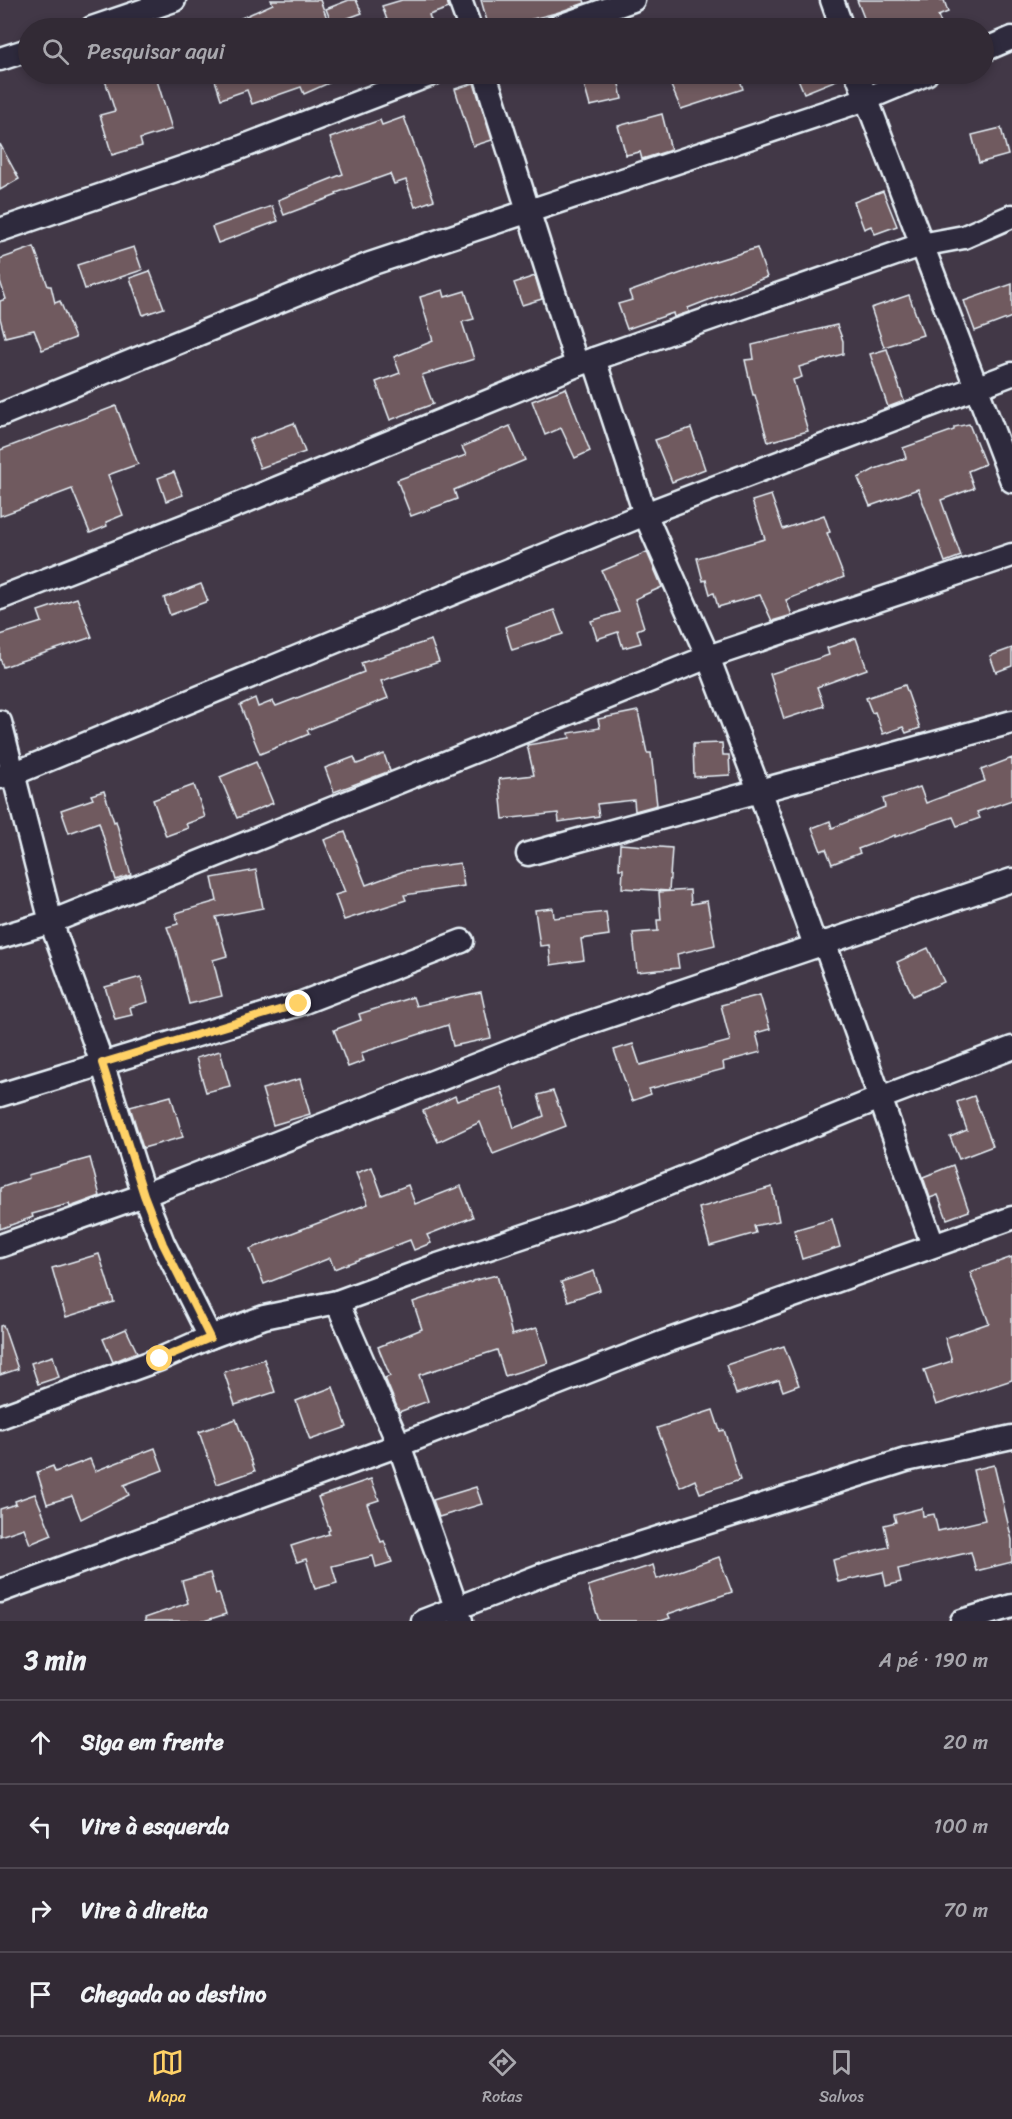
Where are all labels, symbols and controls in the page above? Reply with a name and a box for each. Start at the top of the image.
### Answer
search box [18,18,994,84]
text: Pesquisar aqui [87,32,225,71]
icon: search [39,35,72,68]
route end [285,990,311,1016]
route start [146,1345,172,1371]
text: 3 min [24,1637,86,1683]
text: A pé · 190 m [879,1643,988,1678]
text: Siga em frente [81,1723,224,1762]
text: 20 m [943,1725,988,1760]
icon: ahead [24,1726,57,1759]
text: Vire à esquerda [81,1807,229,1846]
text: 100 m [934,1809,988,1844]
icon: left [24,1810,57,1843]
text: Vire à direita [81,1891,208,1930]
text: 70 m [943,1893,988,1928]
icon: right [24,1894,57,1927]
text: Chegada ao destino [81,1975,266,2014]
icon: arrive [24,1978,57,2011]
tab: Mapa [148,2046,186,2111]
tab: Rotas [482,2046,523,2111]
tab: Salvos [819,2046,864,2111]

